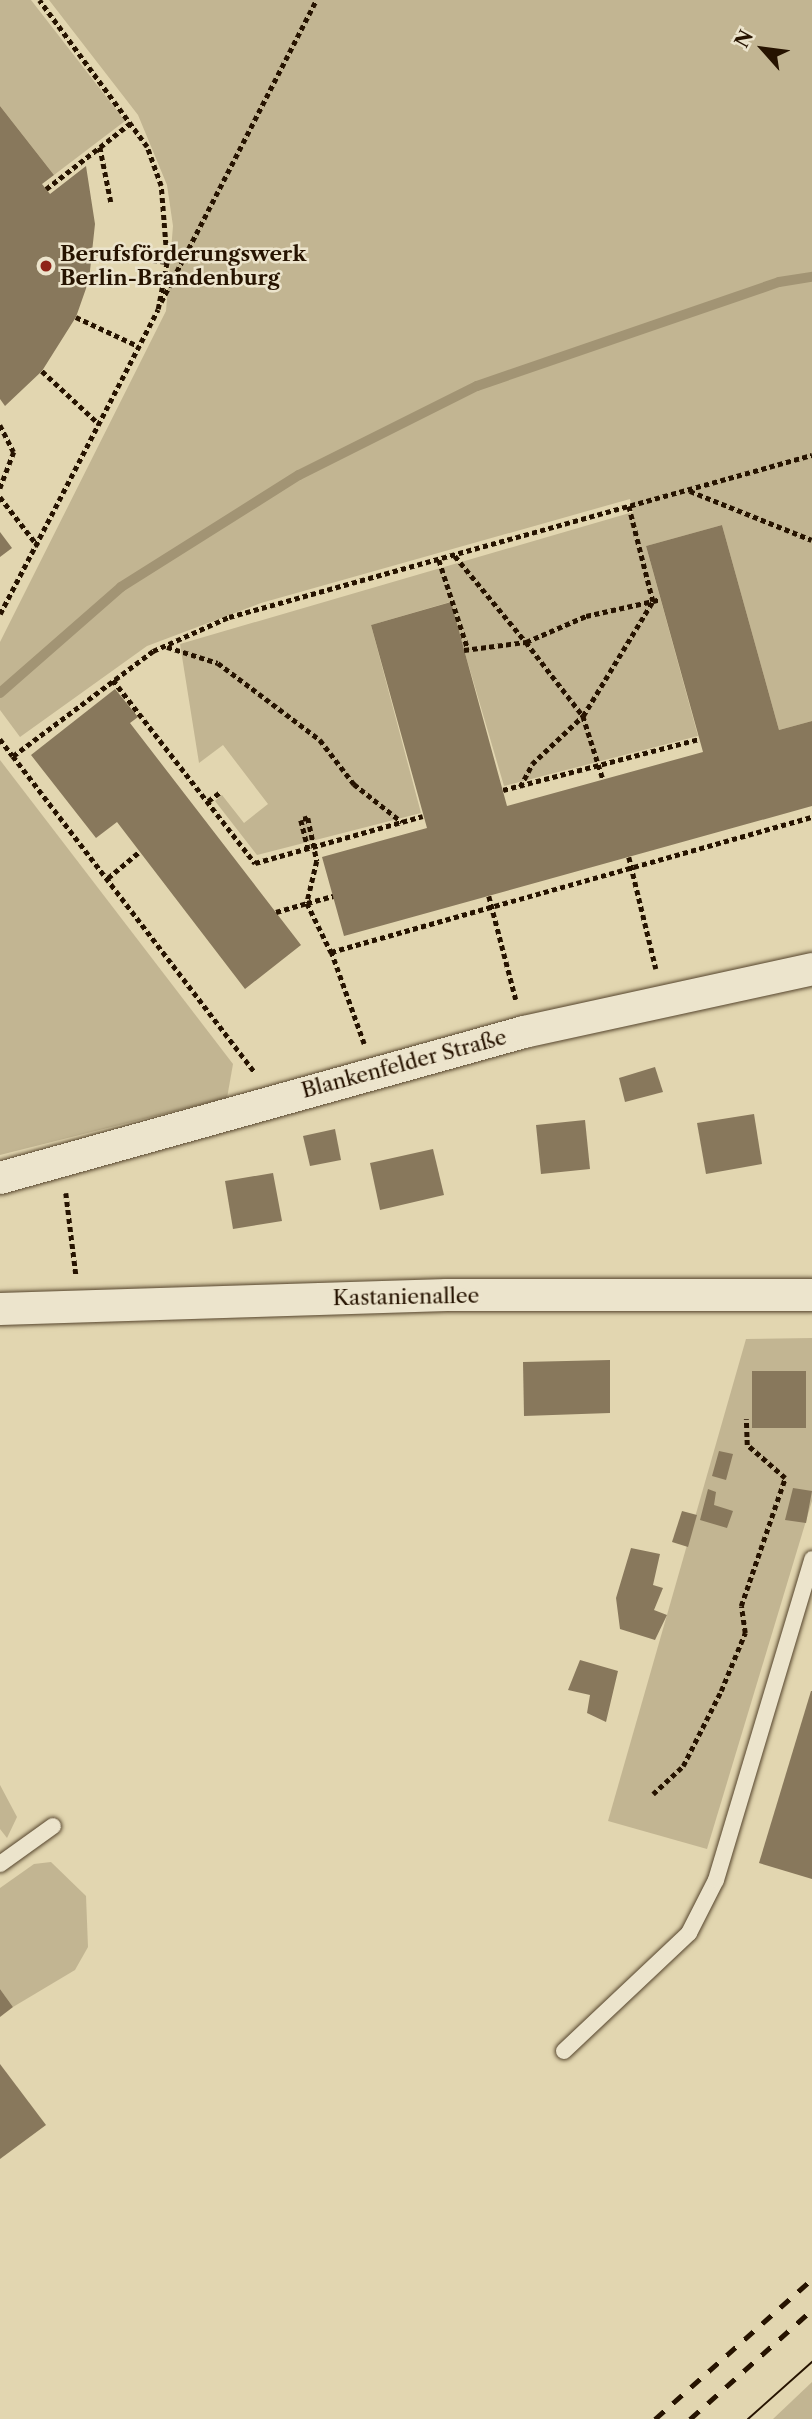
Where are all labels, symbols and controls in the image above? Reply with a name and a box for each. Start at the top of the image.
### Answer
north arrow [728,14,798,84]
text: N [730,26,758,52]
place label: Berufsförderungswerk Berlin-Brandenburg [60,241,306,291]
marker: Berufsförderungswerk Berlin-Brandenburg [38,258,54,274]
street label: Blankenfelder Straße [299,1024,509,1104]
street label: Kastanienallee [333,1283,479,1311]

